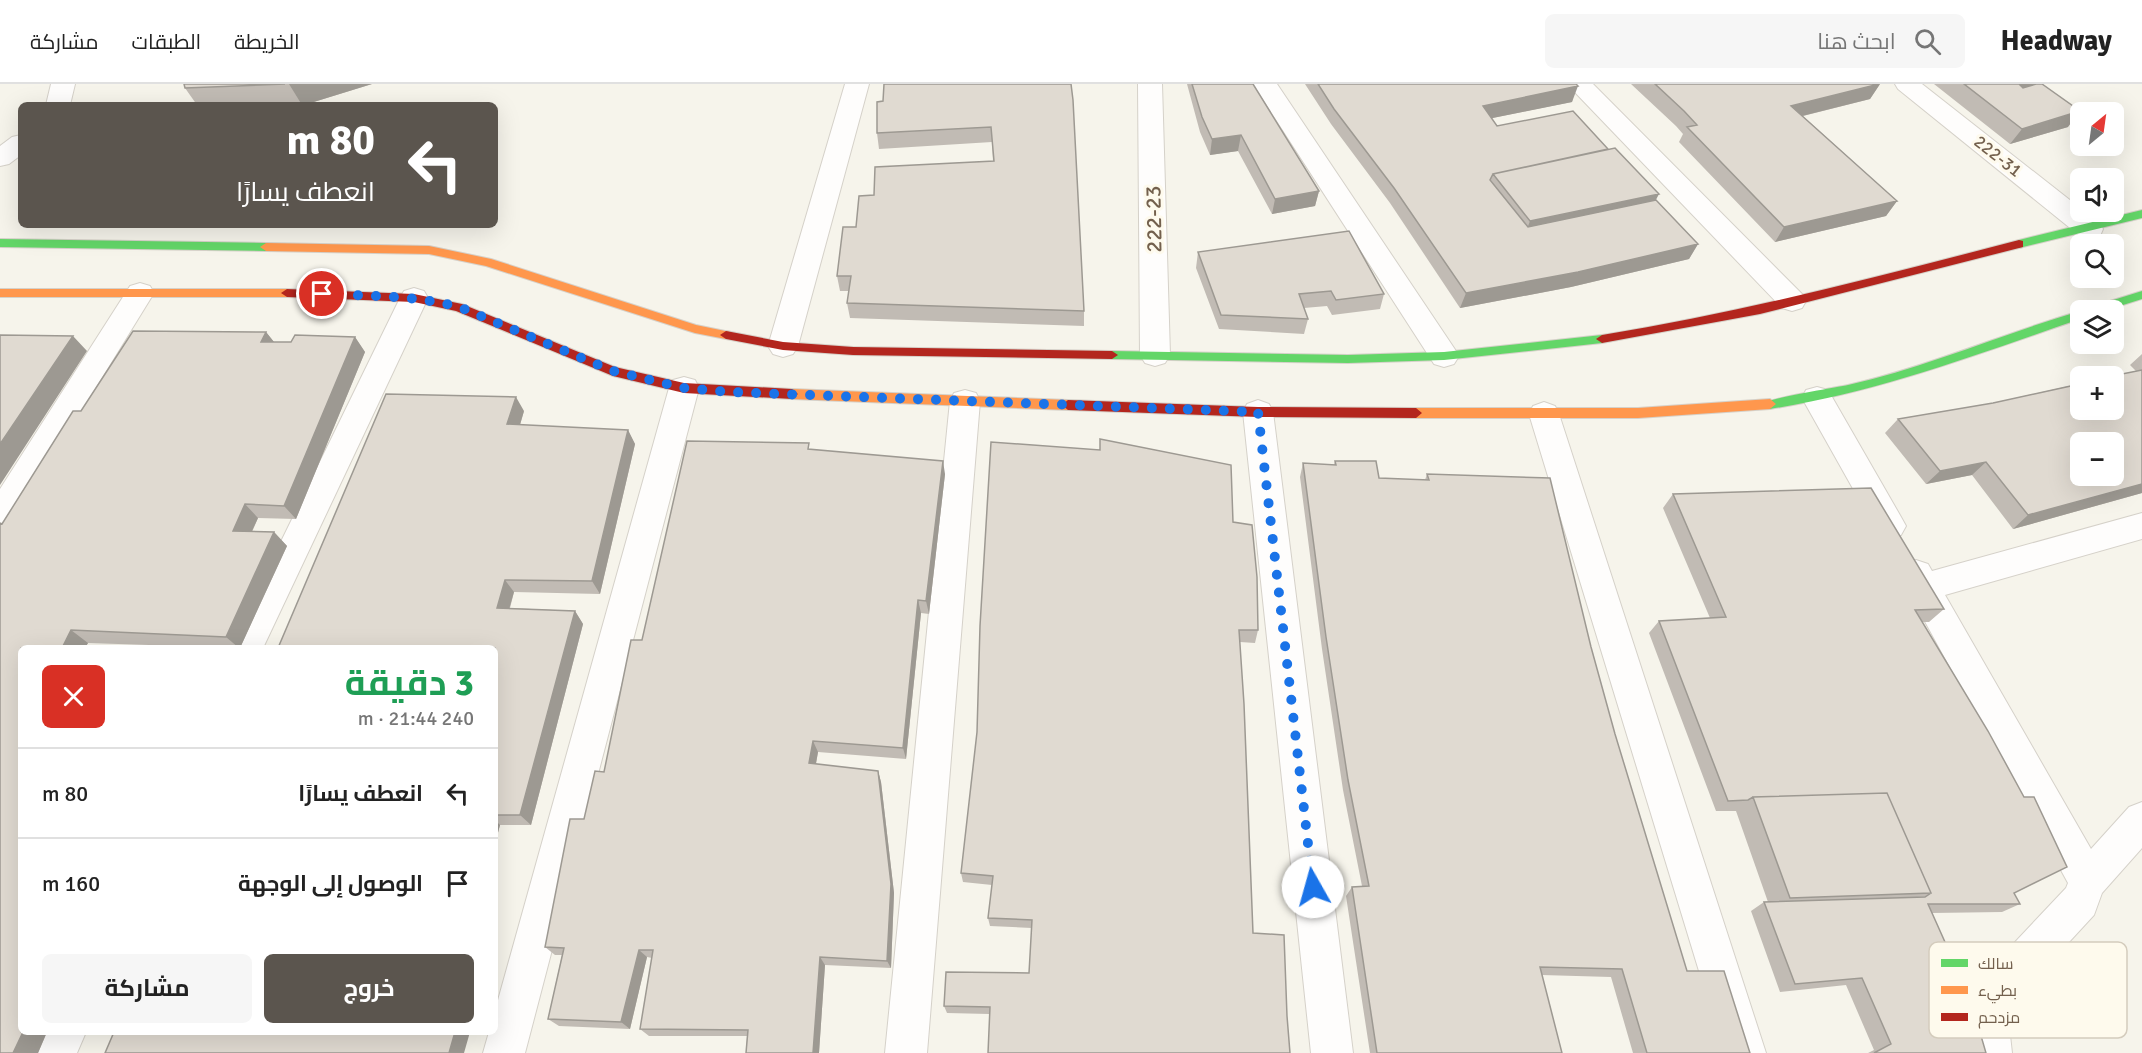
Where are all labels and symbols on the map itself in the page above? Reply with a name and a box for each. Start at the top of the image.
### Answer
north arrow [2070,102,2124,156]
street label: 222-31 [1970,130,2026,182]
street label: 222-23 [1139,185,1168,253]
pin [296,268,347,319]
position arrow [1281,855,1345,919]
legend [1929,942,2127,1038]
text: سالك [1978,954,2013,974]
text: بطيء [1978,981,2017,1004]
text: مزدحم [1978,1008,2020,1029]

